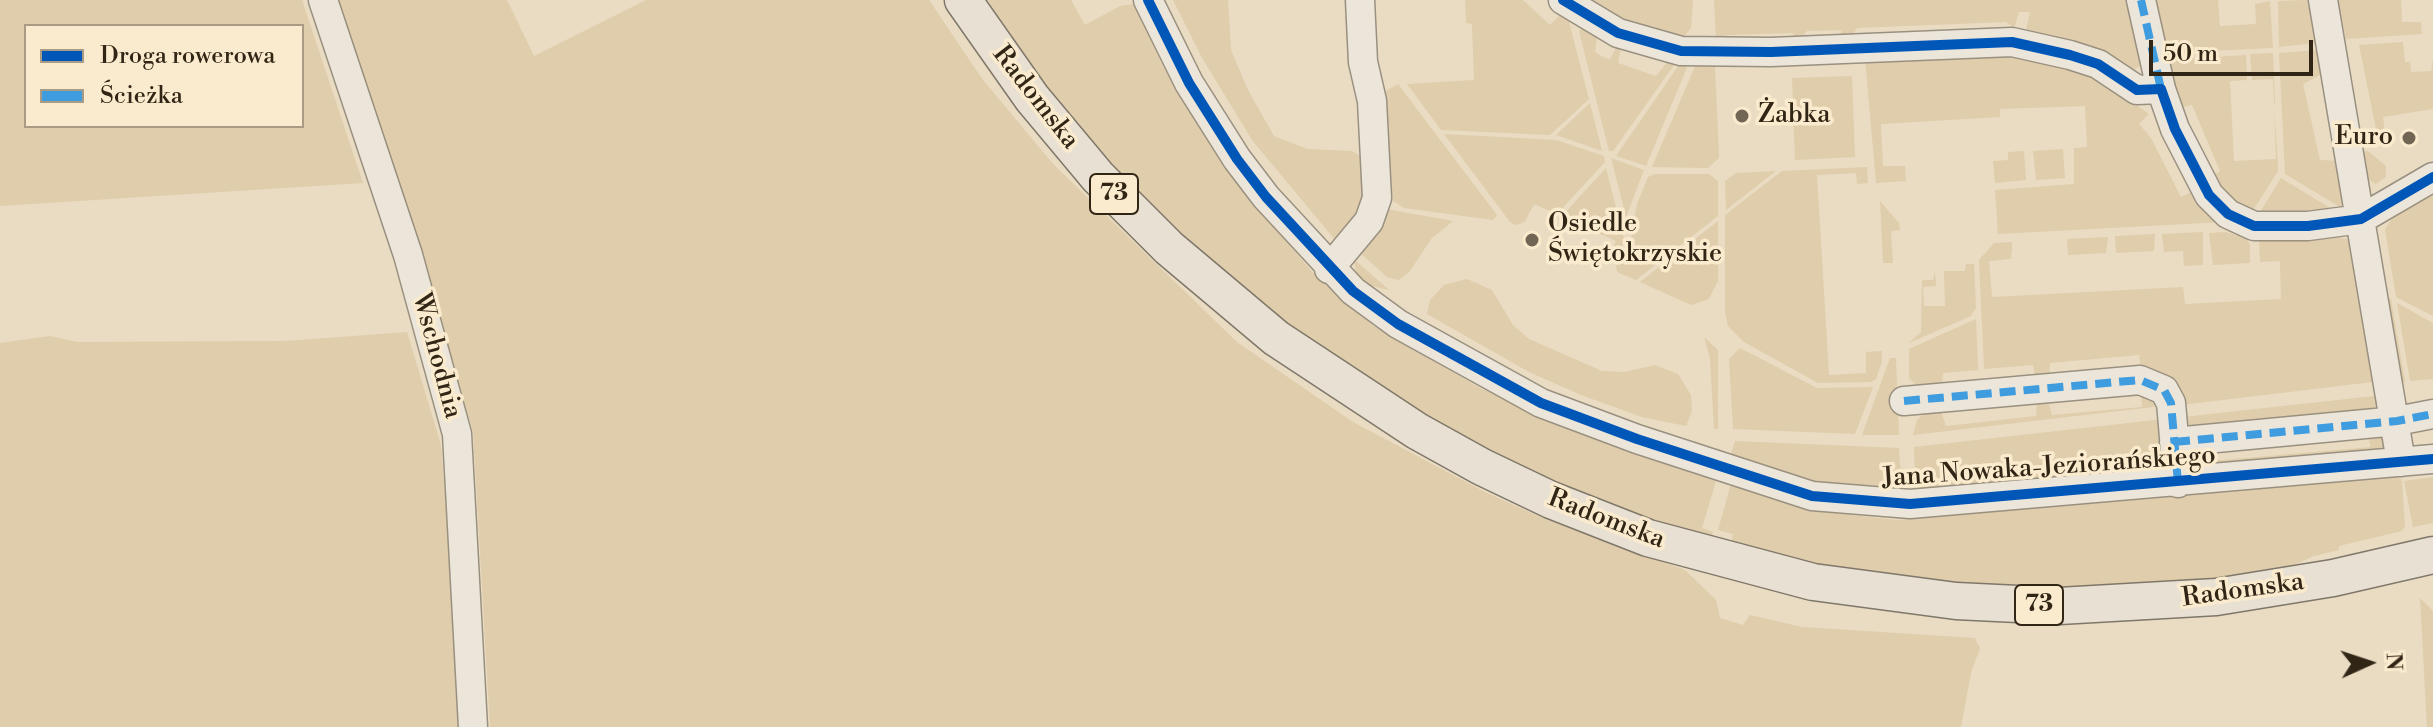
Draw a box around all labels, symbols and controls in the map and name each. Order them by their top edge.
legend [24,24,304,128]
scale bar [2153,24,2317,74]
text: 50 m [2163,39,2218,69]
street label: Radomska [985,40,1085,156]
text: Droga rowerowa [100,41,275,71]
text: Ścieżka [100,81,183,111]
place label: Żabka [1758,100,1830,132]
marker: Żabka [1733,107,1751,125]
place label: Euro [2335,122,2393,154]
marker: Euro [2400,129,2418,147]
road number: 73 [1090,174,1138,214]
place label: Osiedle Świętokrzyskie [1548,209,1722,270]
marker: Osiedle Świętokrzyskie [1523,231,1541,249]
street label: Wschodnia [404,290,468,422]
street label: Jana Nowaka-Jeziorańskiego [1881,441,2217,495]
street label: Radomska [1543,483,1669,557]
street label: Radomska [2180,567,2306,615]
road number: 73 [2015,585,2063,625]
north arrow [2329,623,2409,703]
text: N [2380,652,2407,671]

